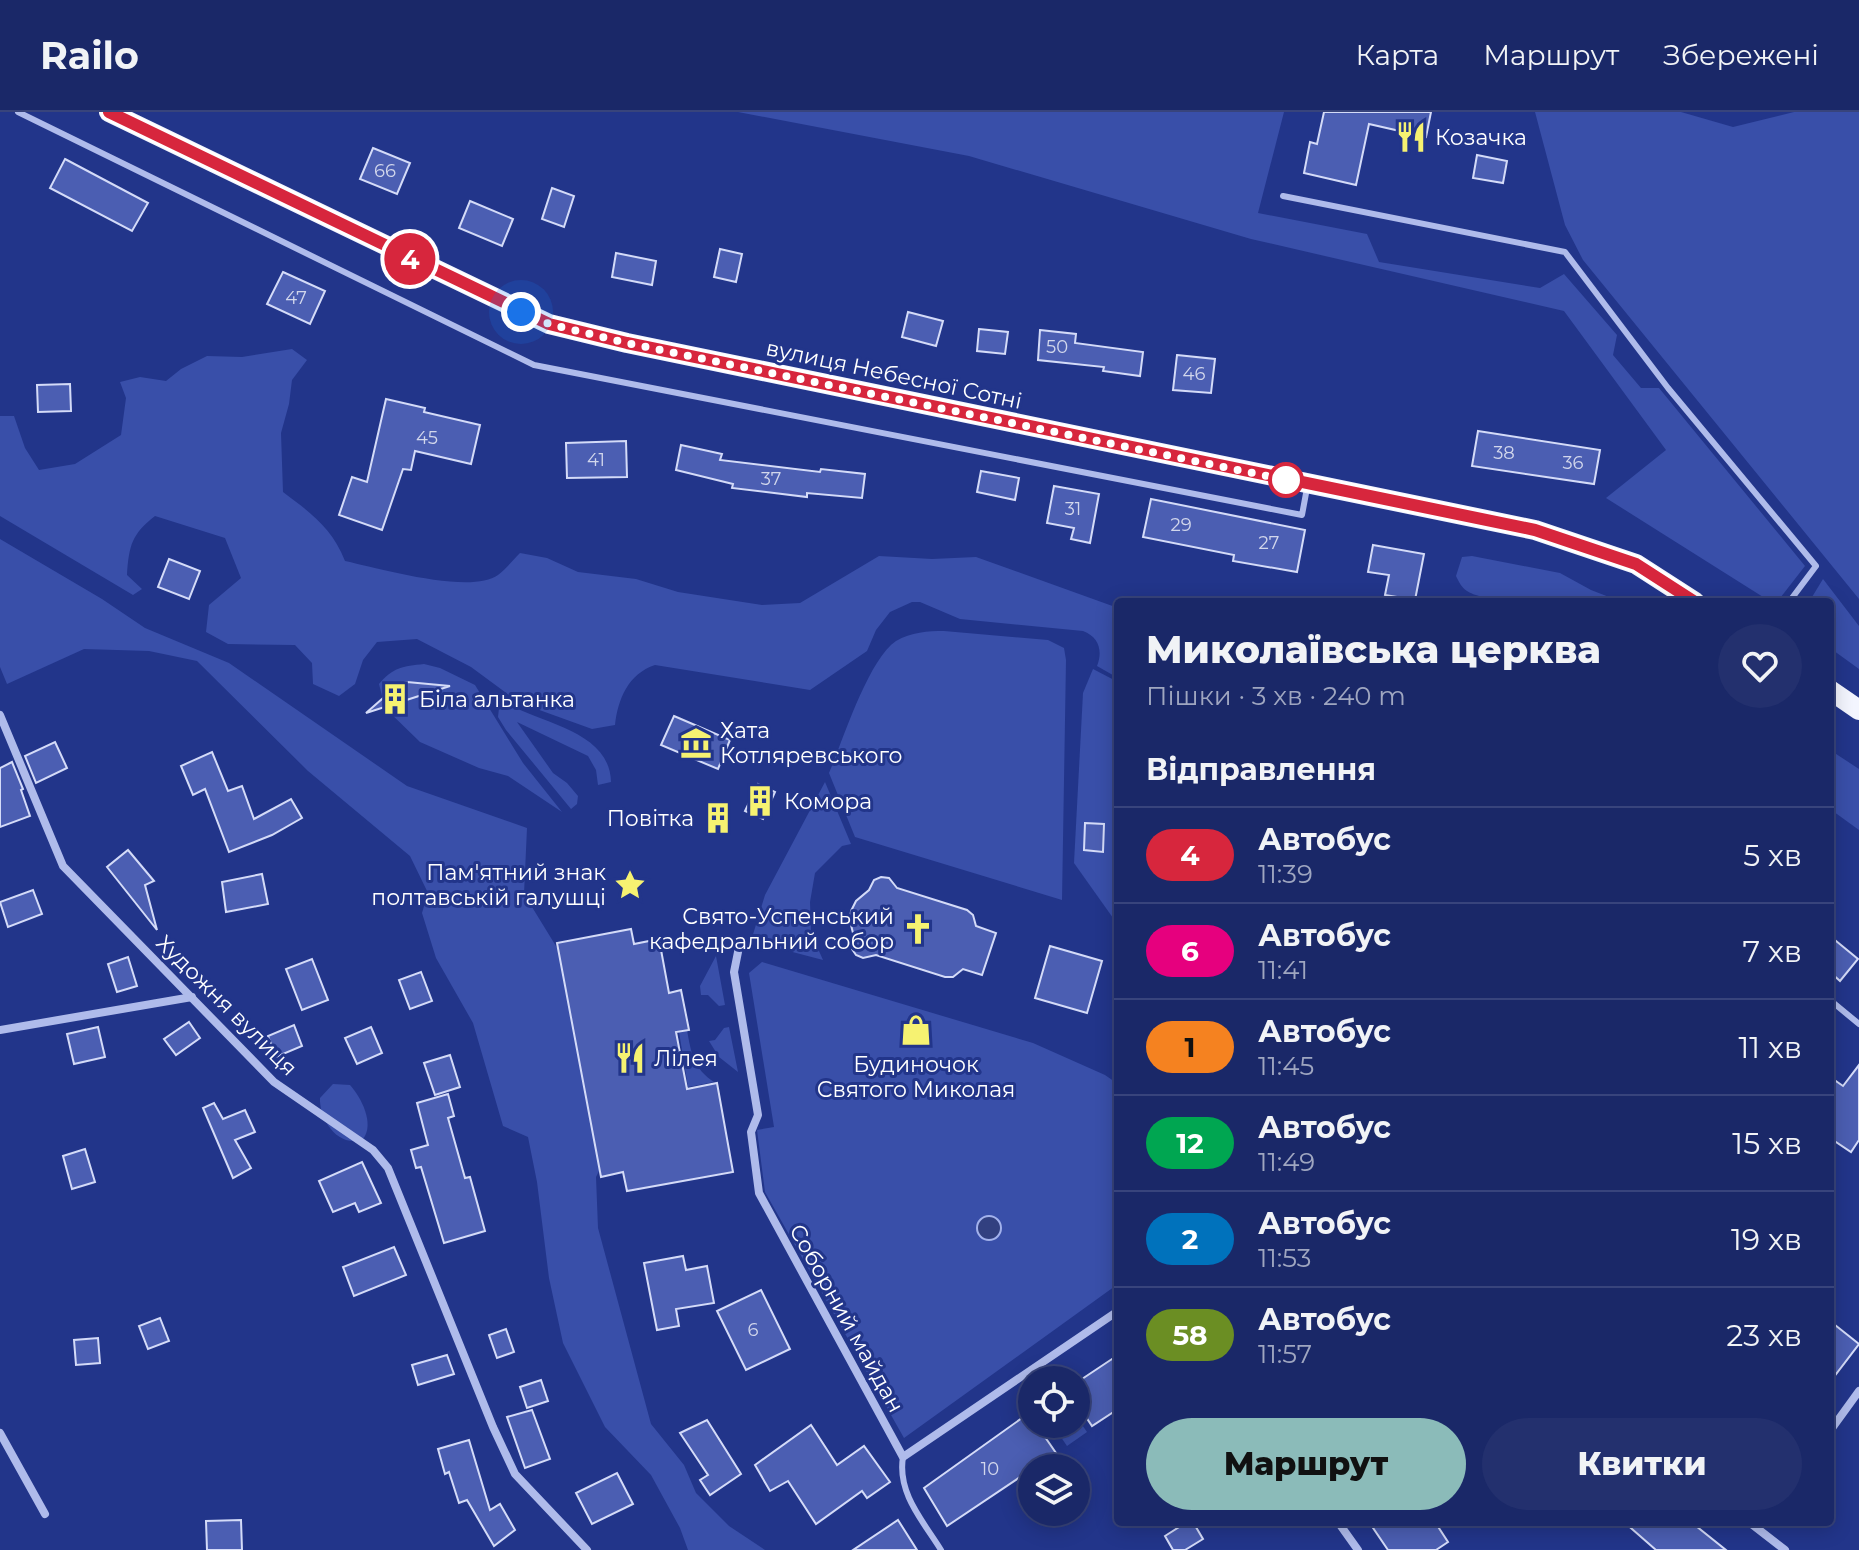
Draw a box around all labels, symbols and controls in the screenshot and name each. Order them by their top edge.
text: Railo [40,32,139,79]
text: Карта [1355,38,1439,72]
text: Маршрут [1483,38,1619,72]
text: Збережені [1663,38,1819,72]
restaurant icon: Козачка [1394,120,1428,154]
place label: Козачка [1435,124,1527,151]
house number: 66 [374,160,396,182]
line badge: 4 [384,233,436,285]
text: 4 [400,242,420,276]
house number: 47 [285,287,307,309]
your location [501,292,541,332]
street label: вулиця Небесної Сотні [763,334,1024,415]
house number: 50 [1046,336,1068,358]
house number: 46 [1183,363,1205,385]
house number: 45 [416,427,438,449]
house number: 38 [1493,442,1515,464]
house number: 41 [587,449,605,471]
house number: 36 [1562,452,1584,474]
unlabelled marker [1269,463,1303,497]
house number: 37 [761,468,781,490]
house number: 31 [1065,498,1081,520]
house number: 29 [1170,514,1192,536]
house number: 27 [1259,532,1279,554]
button: heart [1718,624,1802,708]
text: Миколаївська церква [1146,626,1601,673]
text: Пішки · 3 хв · 240 m [1146,680,1406,712]
building icon: Біла альтанка [378,682,412,716]
place label: Біла альтанка [419,686,575,713]
place label: Хата Котляревського [720,717,902,769]
museum icon: Хата Котляревського [679,726,713,760]
text: Відправлення [1146,751,1376,788]
building icon: Комора [743,784,777,818]
place label: Комора [784,788,872,815]
building icon: Повітка [701,801,735,835]
place label: Повітка [607,805,694,832]
text: Автобус [1258,821,1391,858]
text: 5 хв [1743,837,1802,874]
text: 4 [1180,838,1200,872]
text: 11:39 [1258,858,1313,890]
place label: Пам'ятний знак полтавській галушці [371,859,606,911]
place icon: Пам'ятний знак полтавській галушці [613,868,647,902]
place label: Свято-Успенський кафедральний собор [649,903,894,955]
church icon: Свято-Успенський кафедральний собор [901,912,935,946]
text: Автобус [1258,917,1391,954]
street label: Художня вулиця [151,929,303,1081]
text: 7 хв [1742,933,1802,970]
text: 6 [1181,934,1199,968]
text: 11:41 [1258,954,1308,986]
shop icon: Будиночок Святого Миколая [899,1013,933,1047]
text: Автобус [1258,1013,1391,1050]
text: 11 хв [1738,1029,1802,1066]
text: 1 [1185,1030,1195,1064]
restaurant icon: Лілея [613,1041,647,1075]
place label: Лілея [654,1045,718,1072]
text: 11:45 [1258,1050,1314,1082]
place label: Будиночок Святого Миколая [817,1051,1015,1103]
text: Автобус [1258,1109,1391,1146]
text: 15 хв [1732,1125,1802,1162]
text: 12 [1176,1126,1204,1160]
text: 11:49 [1258,1146,1315,1178]
text: Автобус [1258,1205,1391,1242]
street label: Соборний майдан [784,1219,910,1417]
text: 19 хв [1731,1221,1802,1258]
text: 2 [1182,1222,1198,1256]
text: 11:53 [1258,1242,1312,1274]
text: Автобус [1258,1301,1391,1338]
text: 23 хв [1726,1317,1802,1354]
text: 58 [1172,1318,1208,1352]
house number: 6 [748,1319,759,1341]
text: 11:57 [1258,1338,1312,1370]
map controls [1018,1366,1090,1526]
button: locate [1018,1366,1090,1438]
button: Маршрут [1146,1418,1466,1510]
button: Квитки [1482,1418,1802,1510]
button: layers [1018,1454,1090,1526]
house number: 10 [981,1458,999,1480]

